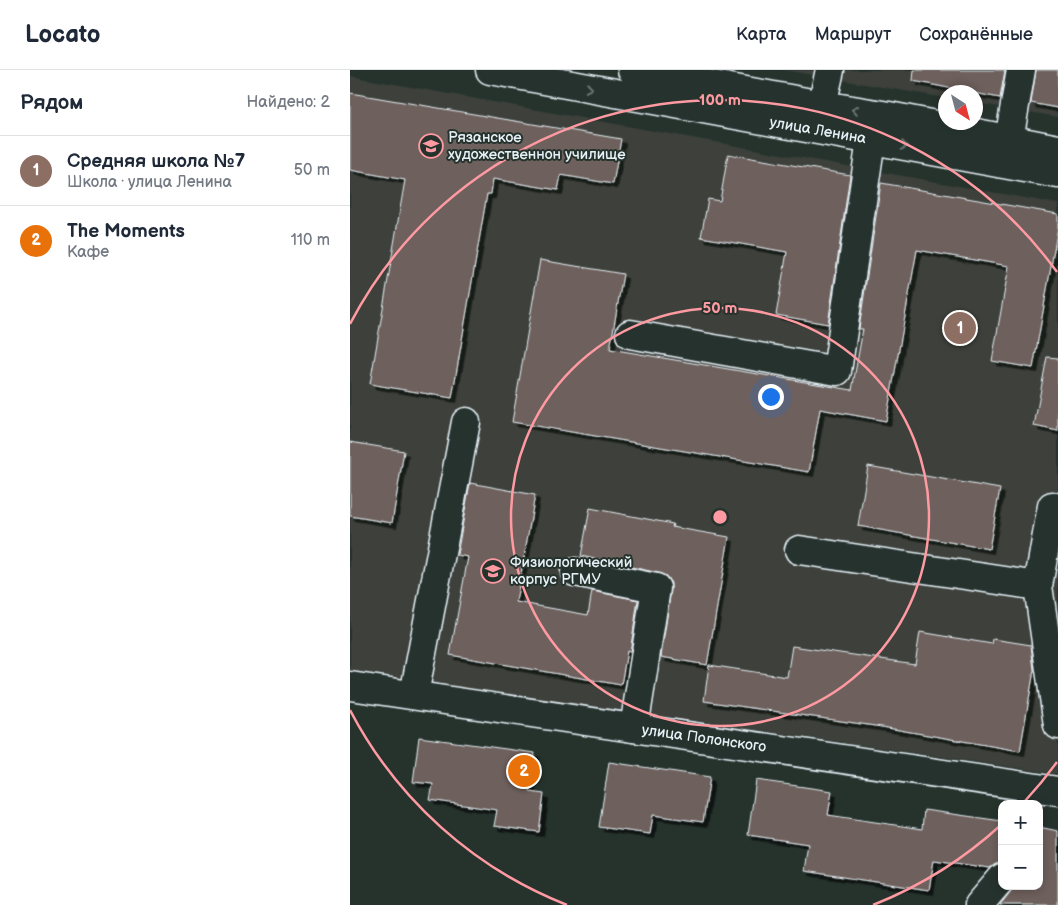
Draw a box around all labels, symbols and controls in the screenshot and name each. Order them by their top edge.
text: Locato [25,20,100,49]
text: Карта [736,24,787,45]
text: Маршрут [815,24,891,45]
text: Сохранённые [919,24,1033,45]
one-way arrow [585,83,594,93]
north arrow [938,85,983,130]
text: Рядом [20,90,83,115]
text: 100 m [699,91,741,110]
text: Найдено: 2 [246,93,330,112]
one-way arrow [851,106,860,116]
street label: улица Ленина [768,113,868,148]
place label: Рязанское художественнон училище [448,128,626,164]
school or university icon: Рязанское художественнон училище [418,133,444,159]
one-way arrow [900,141,909,151]
text: Средняя школа №7 [67,150,245,173]
text: 1 [33,161,39,180]
text: 50 m [294,161,330,180]
text: Школа · улица Ленина [67,173,232,192]
text: The Moments [67,220,185,243]
text: 2 [31,231,41,250]
text: 110 m [291,231,330,250]
text: Кафе [67,243,109,262]
text: 50 m [703,299,738,318]
pin: 1 [944,309,976,347]
your location [758,384,784,410]
centre of rings [711,508,729,526]
place label: Физиологический корпус РГМУ [510,553,632,589]
school or university icon: Физиологический корпус РГМУ [480,558,506,584]
street label: улица Полонского [640,720,768,757]
pin: 2 [508,752,540,790]
map controls [998,800,1043,890]
button: + [998,800,1043,845]
button: − [998,845,1043,890]

